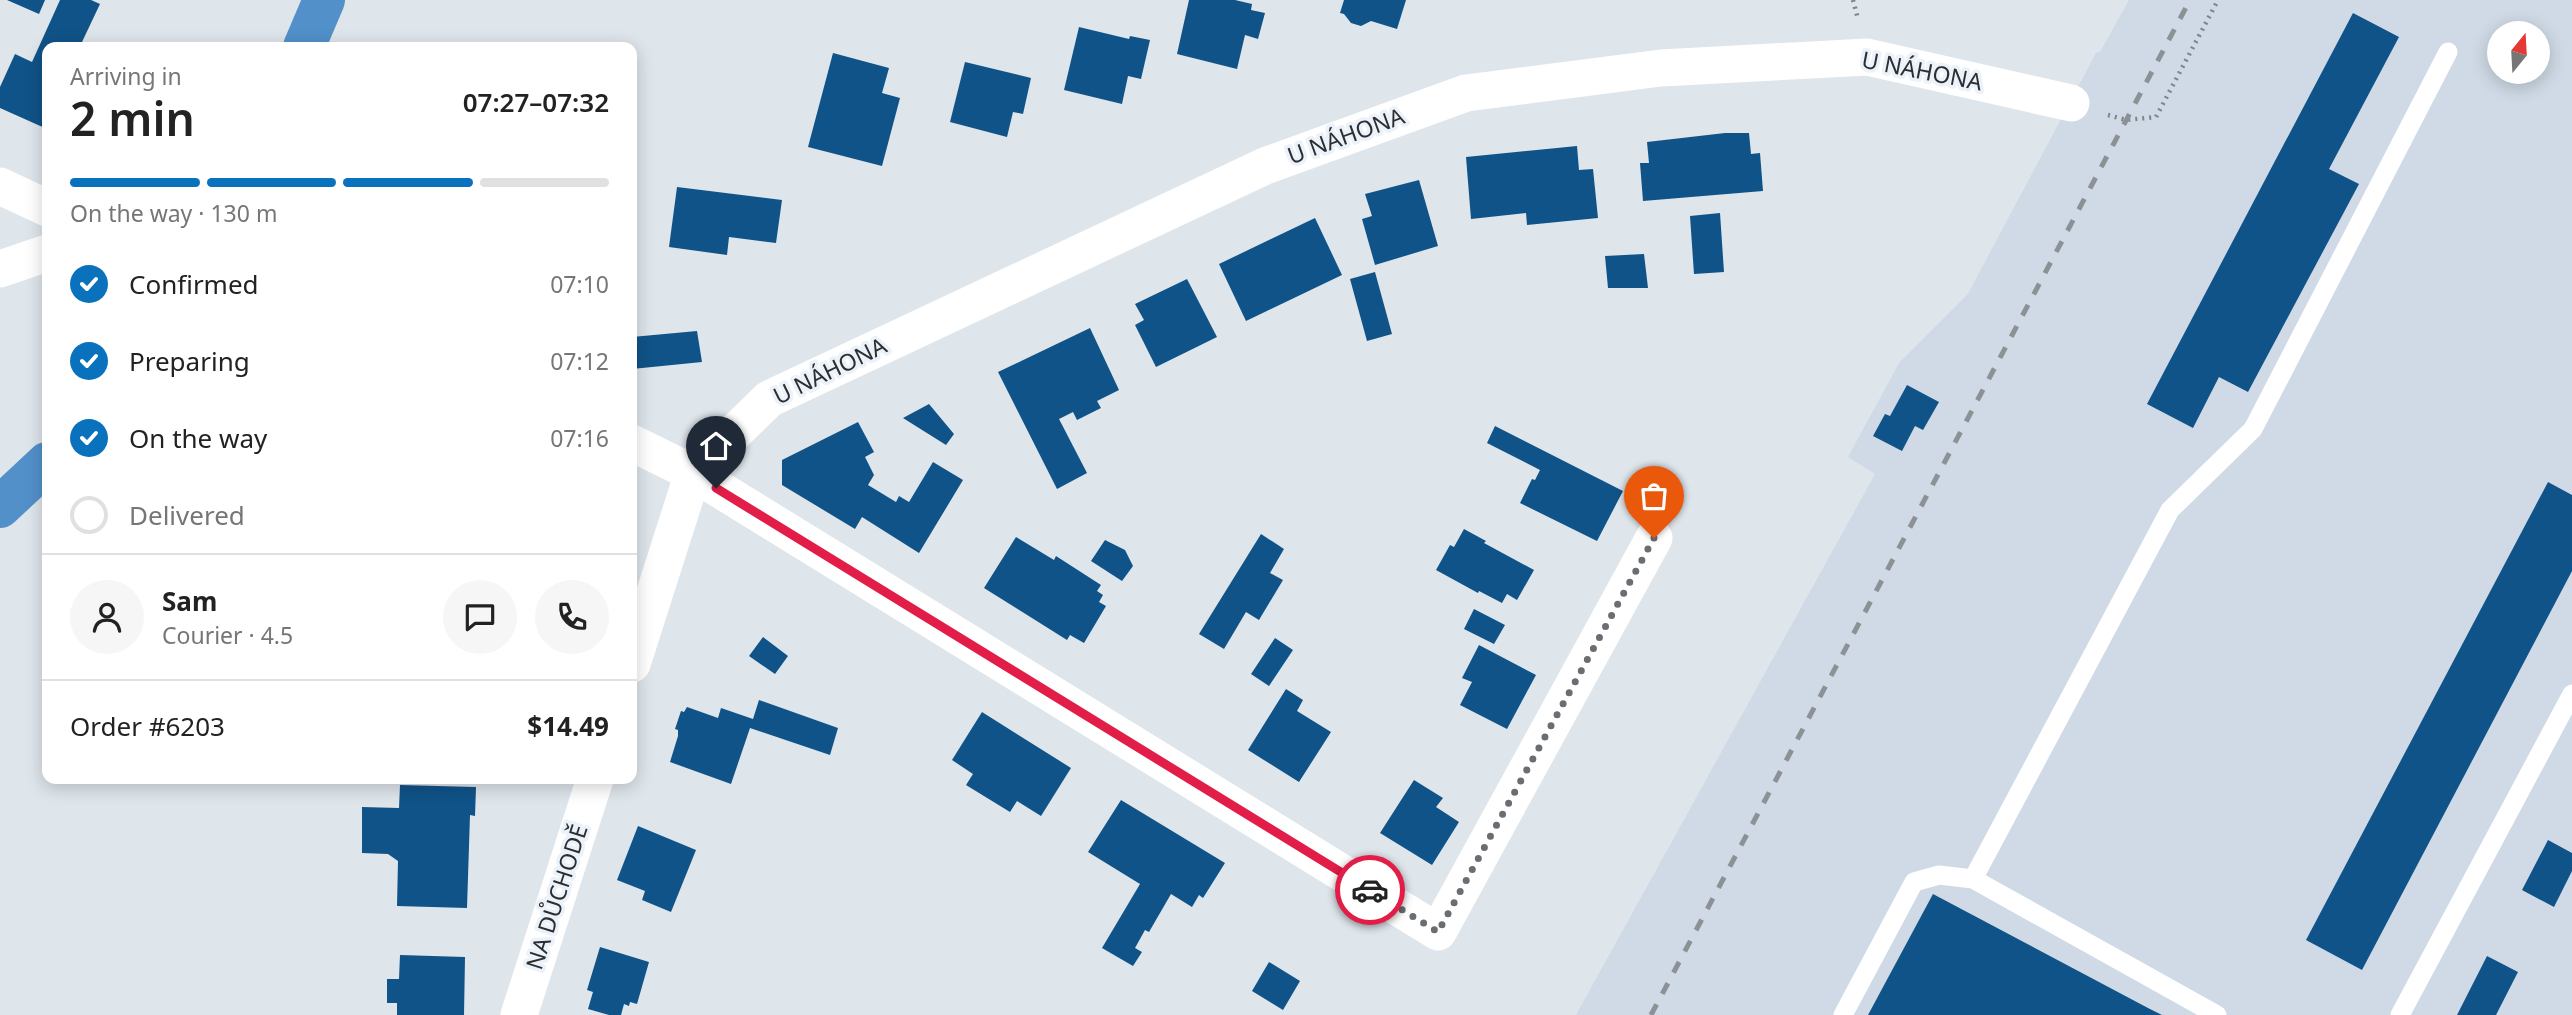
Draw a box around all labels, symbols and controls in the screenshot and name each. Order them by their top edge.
north arrow [2487,21,2550,84]
map controls [2487,21,2550,84]
street label: U NÁHONA [1859,43,1985,97]
text: Arriving in [70,60,182,92]
text: 07:27–07:32 [463,84,609,120]
text: 2 min [70,87,195,149]
street label: U NÁHONA [1283,99,1409,171]
text: On the way · 130 m [70,197,277,229]
icon: check [70,265,108,303]
text: Confirmed [129,266,259,302]
text: 07:10 [550,268,609,300]
street label: U NÁHONA [768,329,892,411]
icon: check [70,342,108,380]
text: Preparing [129,343,250,379]
text: 07:12 [550,345,609,377]
pin [686,416,746,488]
icon: check [70,419,108,457]
text: On the way [129,420,267,456]
text: 07:16 [550,422,609,454]
icon: home [697,427,735,465]
pin [1624,466,1684,538]
icon: bag [1635,477,1673,515]
text: Delivered [129,497,245,533]
button: person [70,580,144,654]
button: chat [443,580,517,654]
button: phone [535,580,609,654]
text: Sam [162,583,217,619]
text: Courier · 4.5 [162,619,293,651]
text: Order #6203 [70,708,225,744]
text: $14.49 [527,708,609,744]
street label: NA DŮCHODĚ [518,820,595,973]
courier [1335,855,1405,925]
icon: car [1351,871,1389,909]

